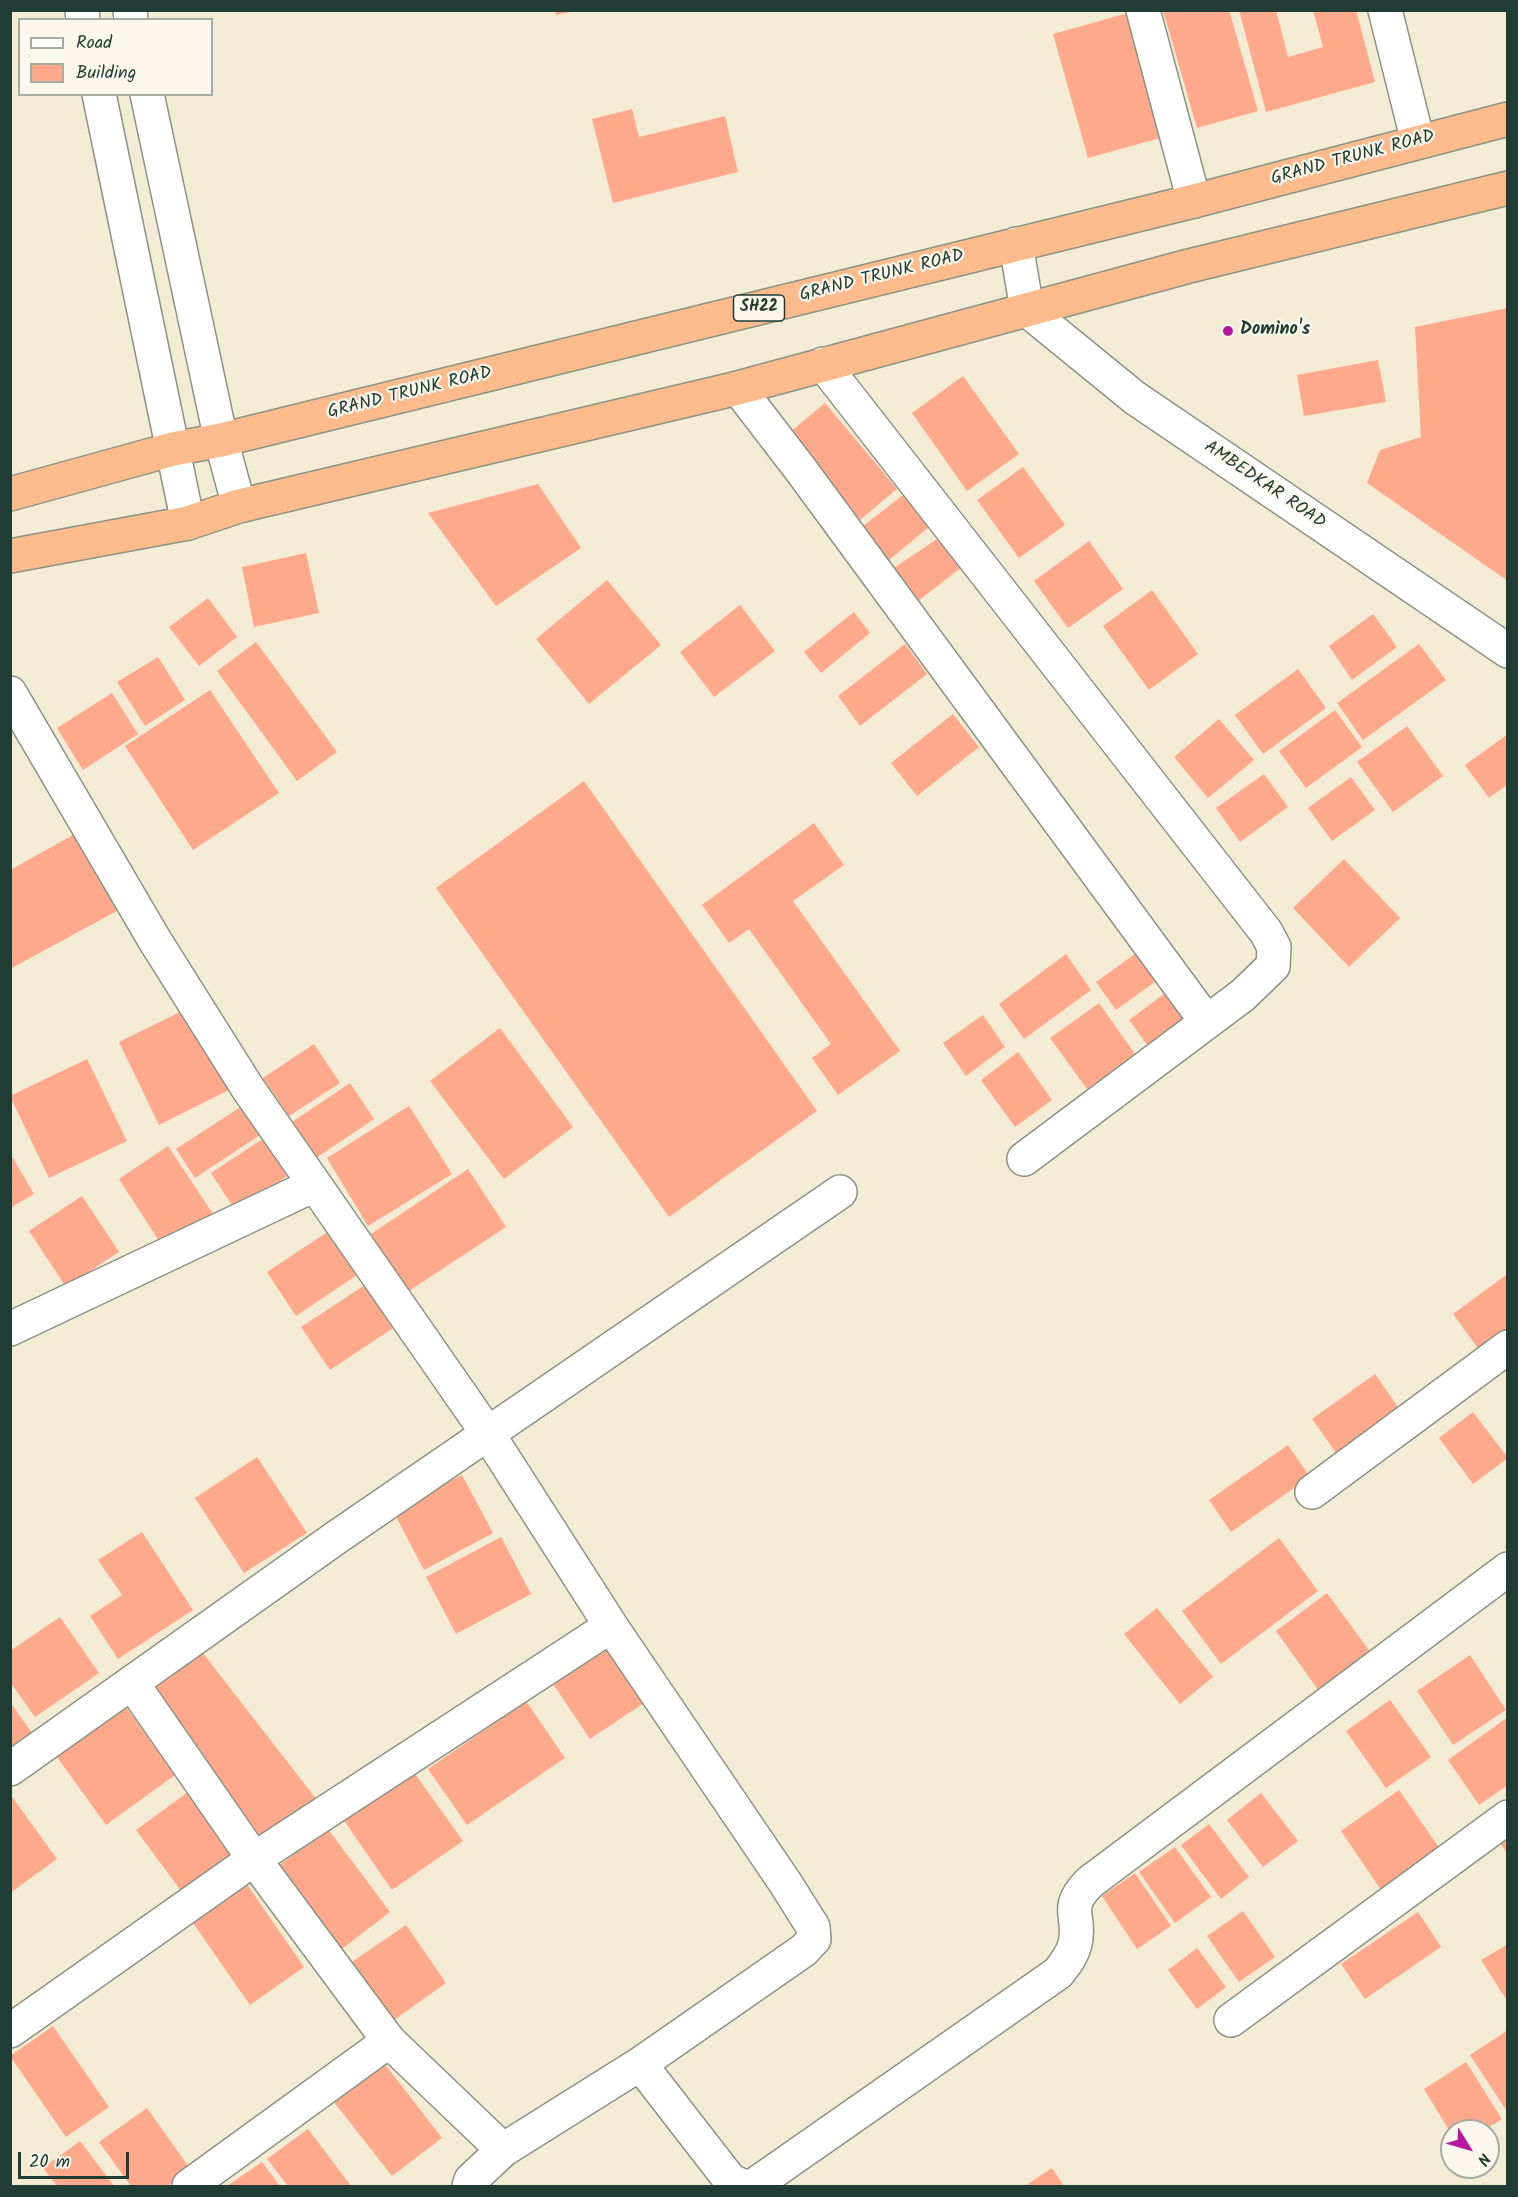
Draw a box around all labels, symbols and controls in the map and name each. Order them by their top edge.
legend [18,18,213,96]
text: Road [76,29,112,58]
text: Building [76,59,136,88]
street label: GRAND TRUNK ROAD [1269,127,1437,191]
street label: GRAND TRUNK ROAD [798,246,966,308]
road number: SH22 [734,295,784,321]
place label: Domino's [1240,320,1310,342]
marker: Domino's [1221,324,1235,338]
street label: GRAND TRUNK ROAD [326,363,494,425]
street label: AMBEDKAR ROAD [1199,437,1329,535]
north arrow [1440,2119,1500,2179]
scale bar [21,2140,132,2178]
text: N [1470,2147,1496,2170]
text: 20 m [29,2148,70,2177]

